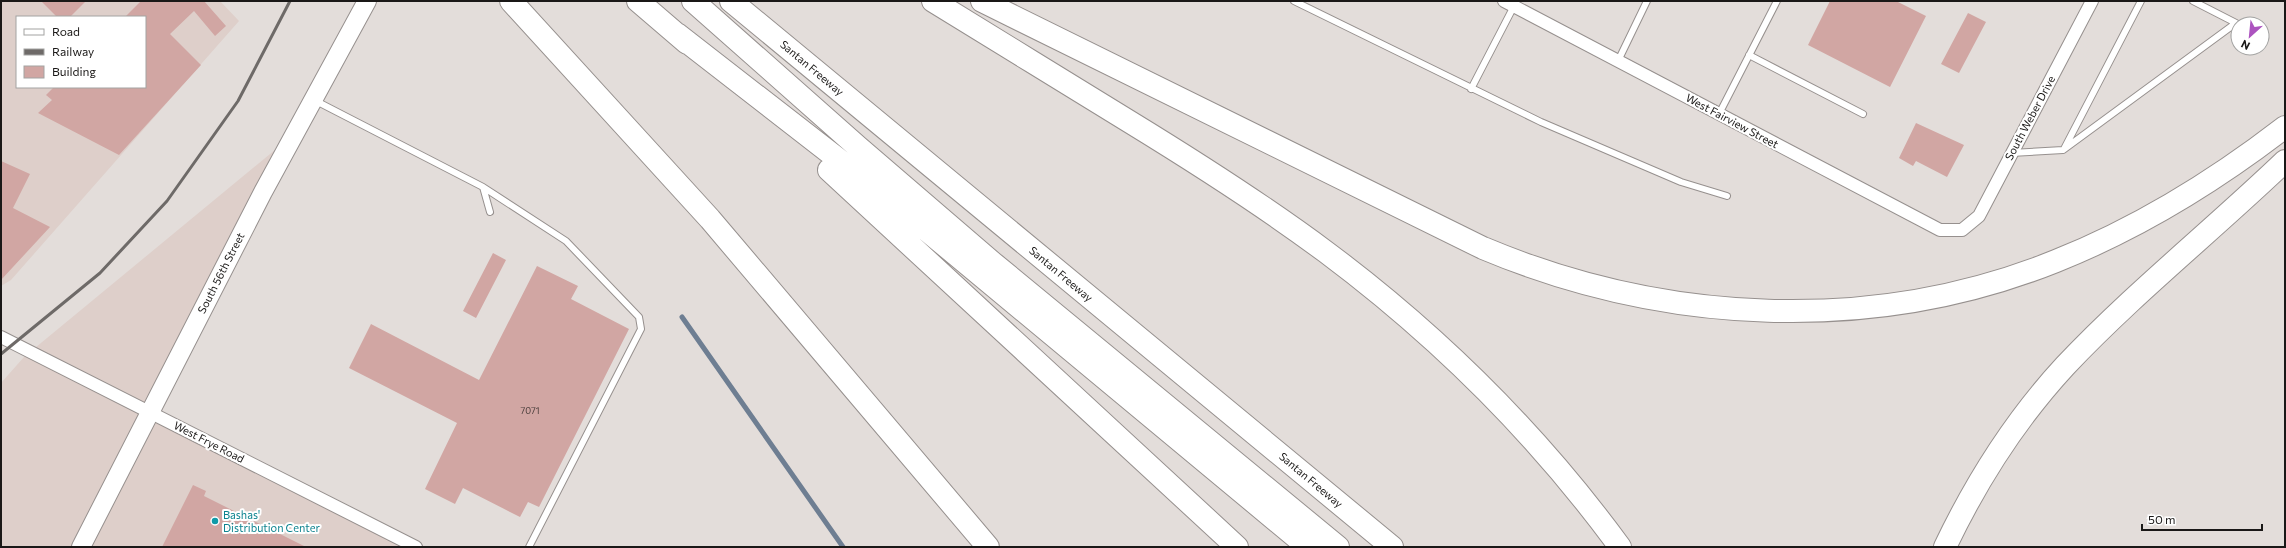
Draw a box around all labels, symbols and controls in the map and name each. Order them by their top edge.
legend [16,16,146,88]
north arrow [2230,16,2270,56]
text: Road [52,24,80,38]
street label: Santan Freeway [778,37,847,98]
text: N [2239,38,2252,53]
text: Railway [52,44,94,58]
text: Building [52,64,96,78]
street label: South Weber Drive [2002,73,2057,162]
street label: West Fairview Street [1684,91,1781,151]
street label: South 56th Street [195,230,247,315]
street label: Santan Freeway [1027,243,1096,304]
house number: 7071 [520,405,540,416]
street label: West Frye Road [172,418,247,465]
street label: Santan Freeway [1277,449,1346,510]
scale bar [2142,506,2262,532]
place label: Bashas' Distribution Center [223,508,320,534]
text: 50 m [2148,512,2176,526]
marker: Bashas' Distribution Center [210,516,220,526]

